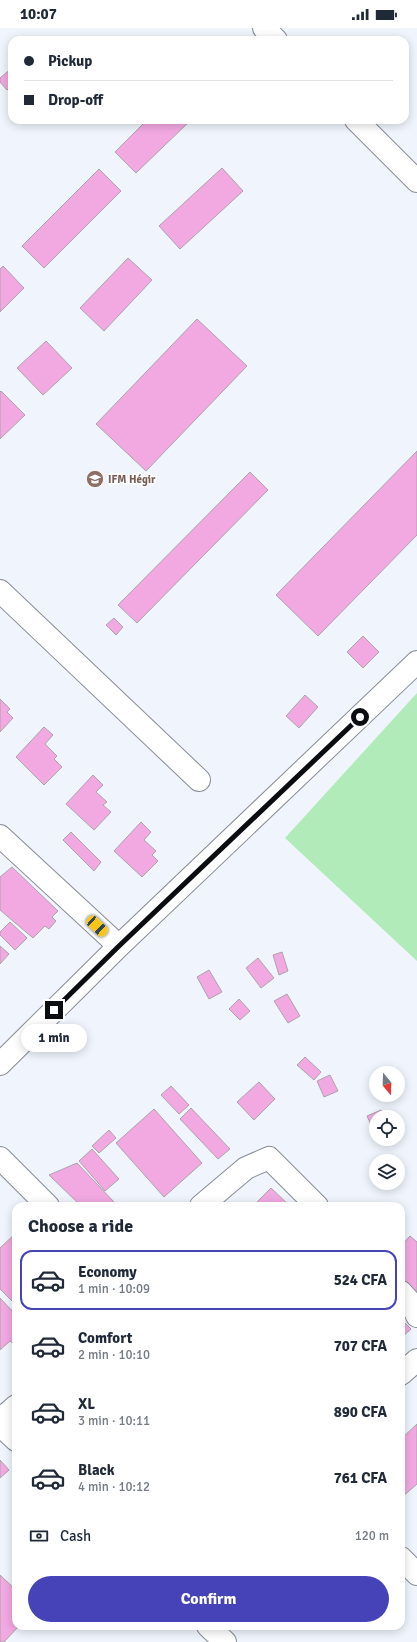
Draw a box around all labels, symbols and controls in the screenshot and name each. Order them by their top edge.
text: 10:07 [20,5,57,23]
text: Pickup [48,52,92,70]
text: Drop-off [48,91,103,109]
school or university icon: IFM Hégir [85,469,105,489]
place label: IFM Hégir [108,473,156,486]
route start [351,708,369,726]
car [84,913,110,939]
route end [45,1001,63,1019]
callout: 1 min [21,1024,87,1052]
text: 1 min [38,1030,70,1046]
north arrow [369,1066,405,1102]
map controls [369,1066,405,1190]
button: locate [369,1110,405,1146]
button: layers [369,1154,405,1190]
text: Choose a ride [28,1215,133,1237]
icon: car [30,1262,66,1298]
text: Economy [78,1263,137,1281]
text: 524 CFA [334,1271,387,1289]
text: 1 min · 10:09 [78,1281,150,1297]
icon: car [30,1328,66,1364]
text: Comfort [78,1329,132,1347]
text: 707 CFA [334,1337,387,1355]
text: 2 min · 10:10 [78,1347,150,1363]
icon: car [30,1394,66,1430]
text: XL [78,1395,95,1413]
text: 890 CFA [334,1403,387,1421]
text: 3 min · 10:11 [78,1413,150,1429]
icon: car [30,1460,66,1496]
text: Black [78,1461,115,1479]
text: 761 CFA [334,1469,387,1487]
text: 4 min · 10:12 [78,1479,150,1495]
icon: cash [28,1525,50,1547]
text: Cash [60,1527,91,1545]
text: 120 m [355,1528,389,1544]
button: Confirm [28,1576,389,1622]

